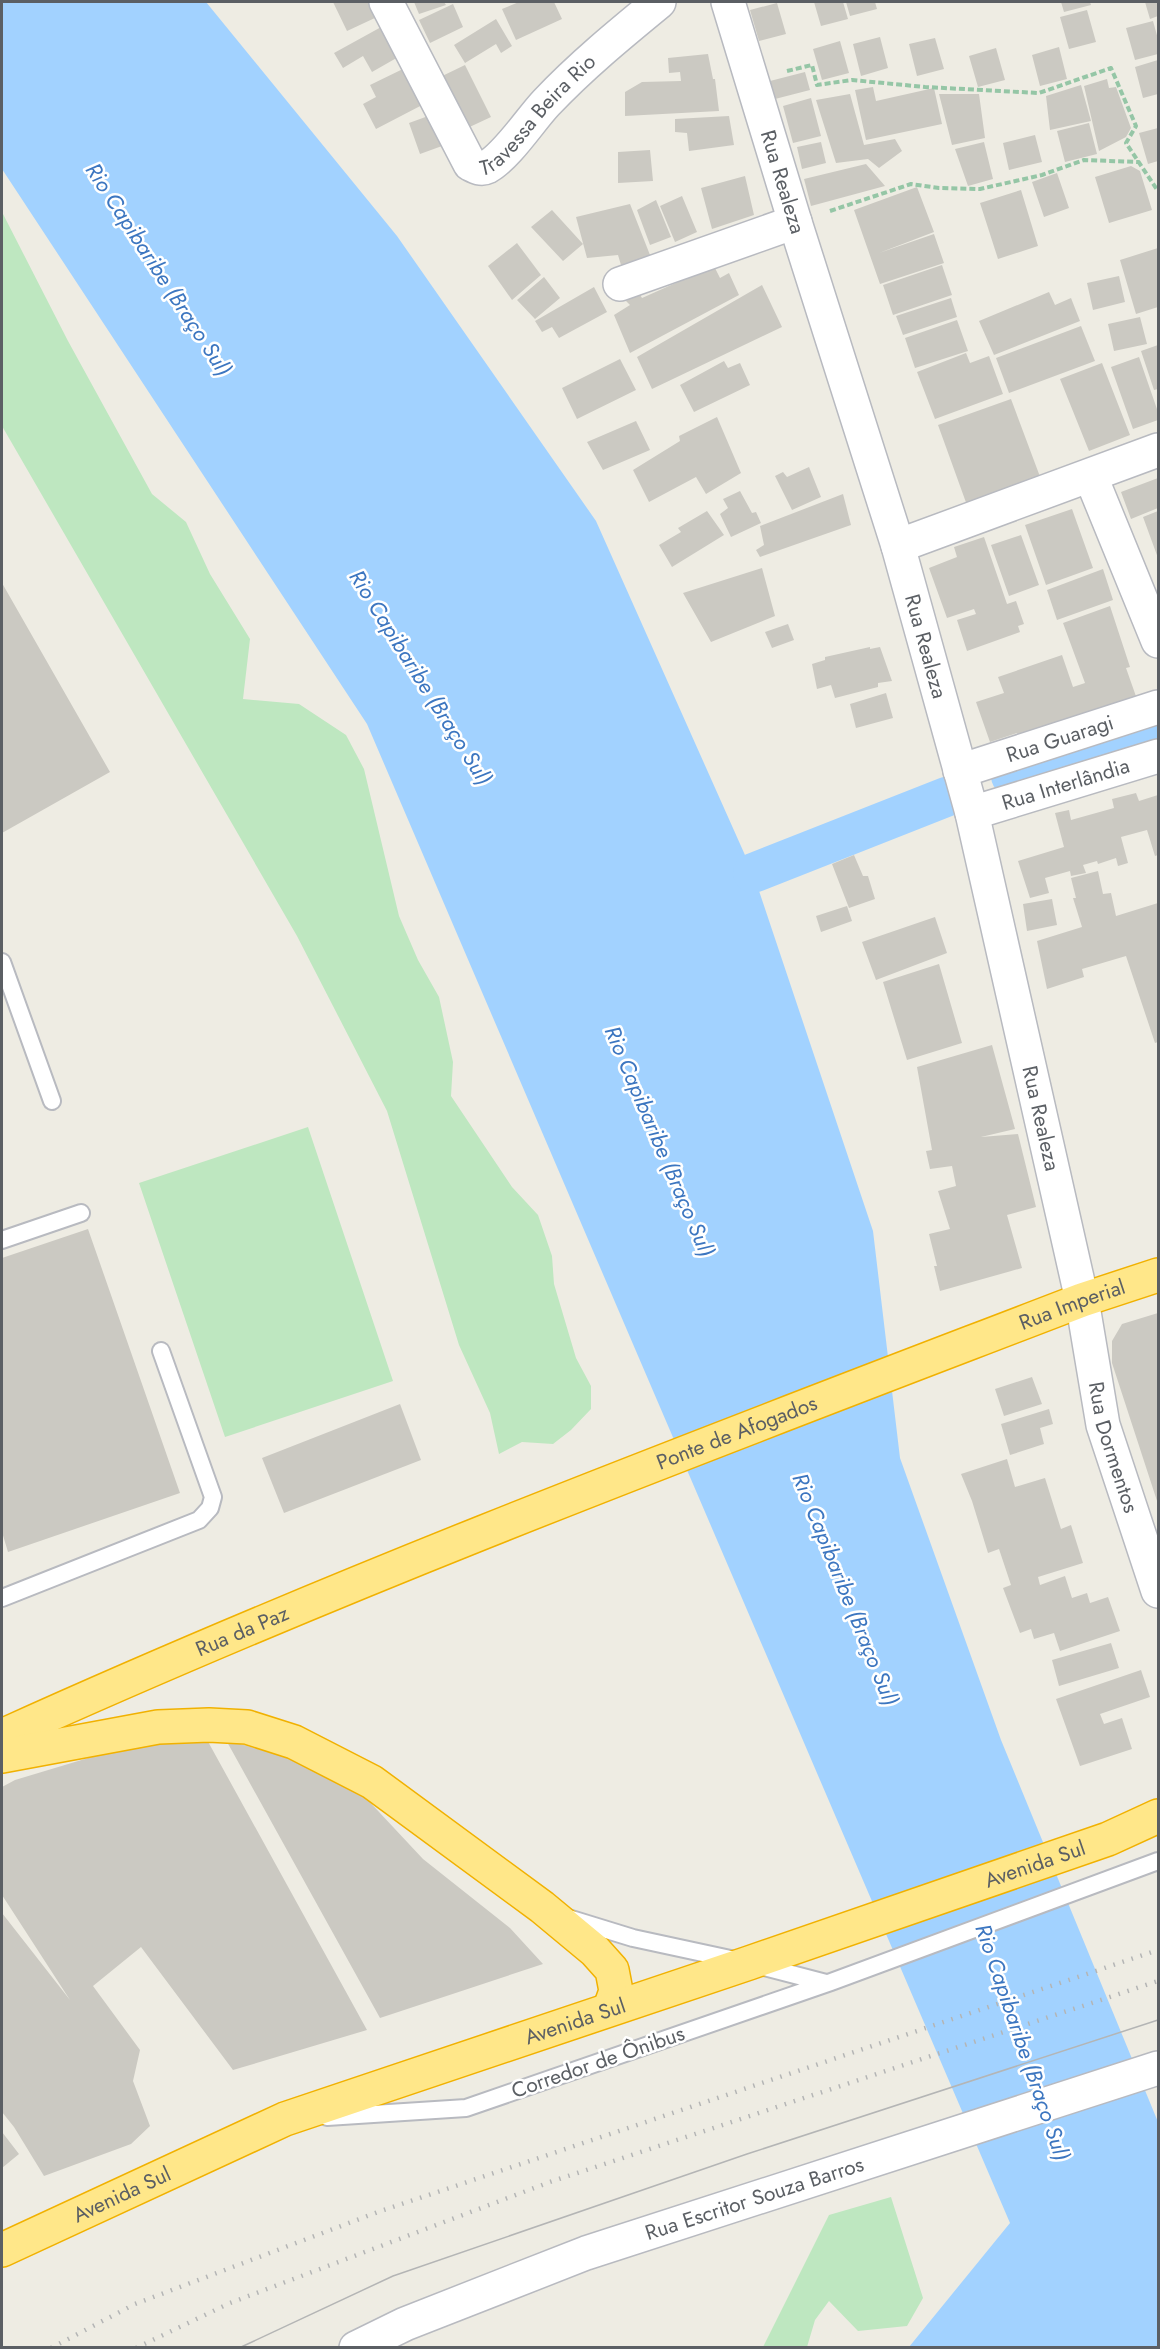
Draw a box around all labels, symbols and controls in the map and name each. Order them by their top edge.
street label: Travessa Beira Rio [477,47,602,184]
street label: Rua Realeza [753,126,813,238]
water label: Rio Capibaribe (Braço Sul) [78,156,240,382]
water label: Rio Capibaribe (Braço Sul) [342,563,500,791]
street label: Rua Realeza [897,591,955,702]
street label: Rua Guaragi [1002,707,1118,770]
street label: Rua Interlândia [998,751,1133,818]
water label: Rio Capibaribe (Braço Sul) [597,1020,723,1262]
street label: Rua Realeza [1015,1063,1067,1174]
street label: Rua Imperial [1015,1272,1129,1338]
street label: Rua Dormentos [1081,1379,1146,1517]
street label: Ponte de Afogados [652,1388,821,1477]
water label: Rio Capibaribe (Braço Sul) [785,1468,907,1710]
street label: Rua da Paz [191,1598,293,1664]
street label: Avenida Sul [981,1833,1090,1895]
water label: Rio Capibaribe (Braço Sul) [967,1919,1079,2165]
street label: Avenida Sul [521,1991,630,2052]
street label: Corredor de Ônibus [507,2018,689,2106]
street label: Rua Escritor Souza Barros [641,2149,867,2248]
street label: Avenida Sul [68,2159,176,2230]

